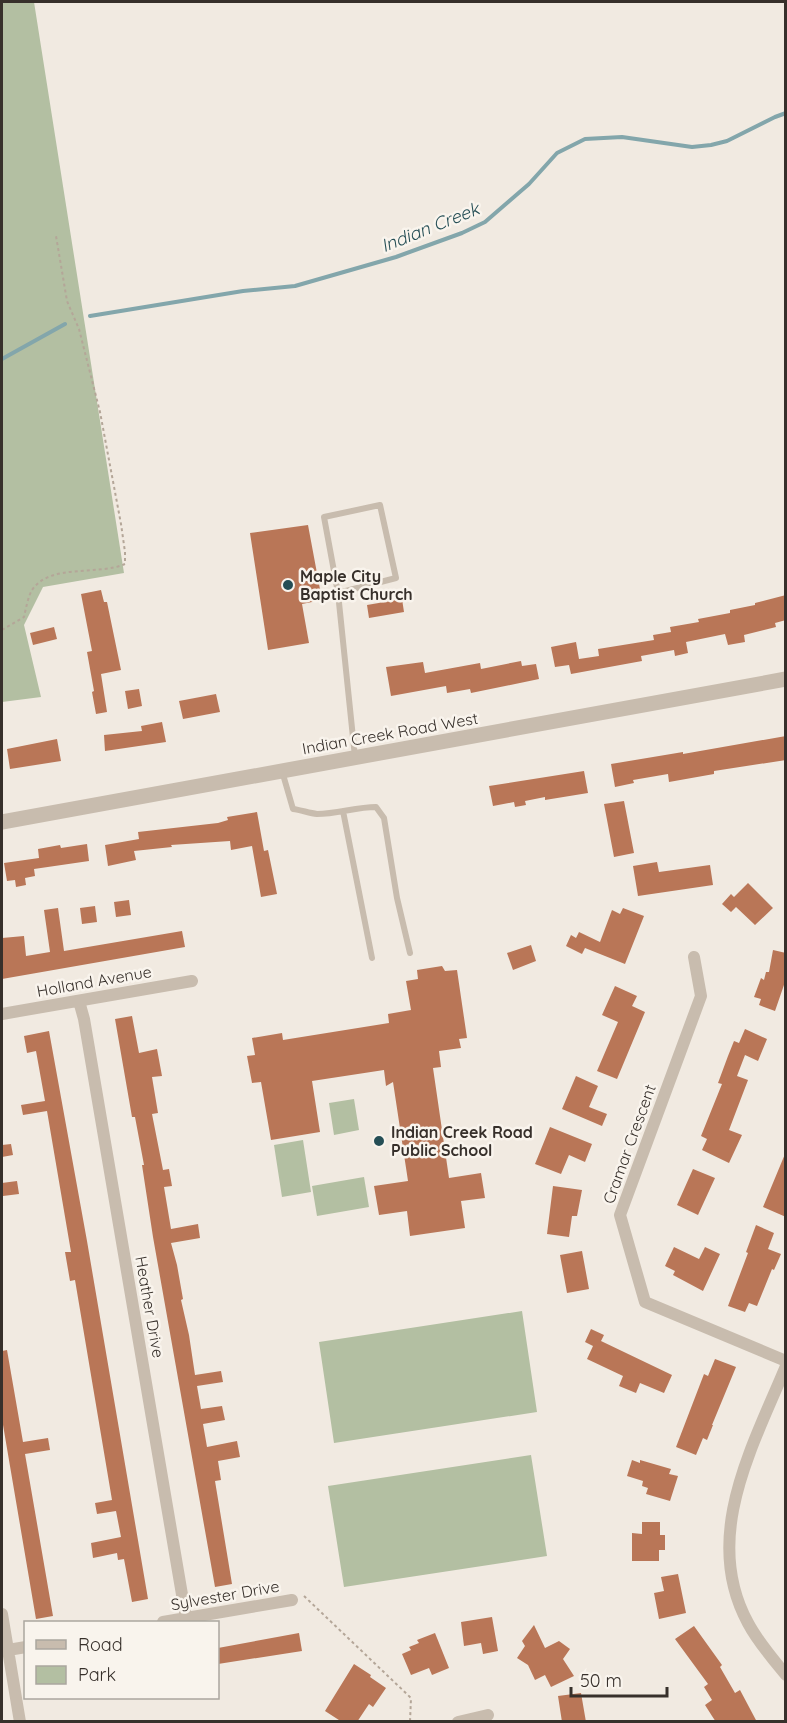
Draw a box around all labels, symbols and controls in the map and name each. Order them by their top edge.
water label: Indian Creek [377,196,484,257]
place label: Maple City Baptist Church [300,566,413,604]
marker: Maple City Baptist Church [281,578,295,592]
street label: Indian Creek Road West [301,708,479,758]
street label: Holland Avenue [35,961,153,1001]
street label: Cramar Crescent [598,1082,660,1206]
place label: Indian Creek Road Public School [391,1122,533,1160]
marker: Indian Creek Road Public School [372,1134,386,1148]
street label: Heather Drive [131,1255,169,1359]
street label: Sylvester Drive [169,1576,281,1614]
legend [24,1621,219,1699]
text: Road [78,1633,123,1656]
scale bar [571,1660,667,1698]
text: Park [78,1663,116,1686]
text: 50 m [580,1669,622,1692]

